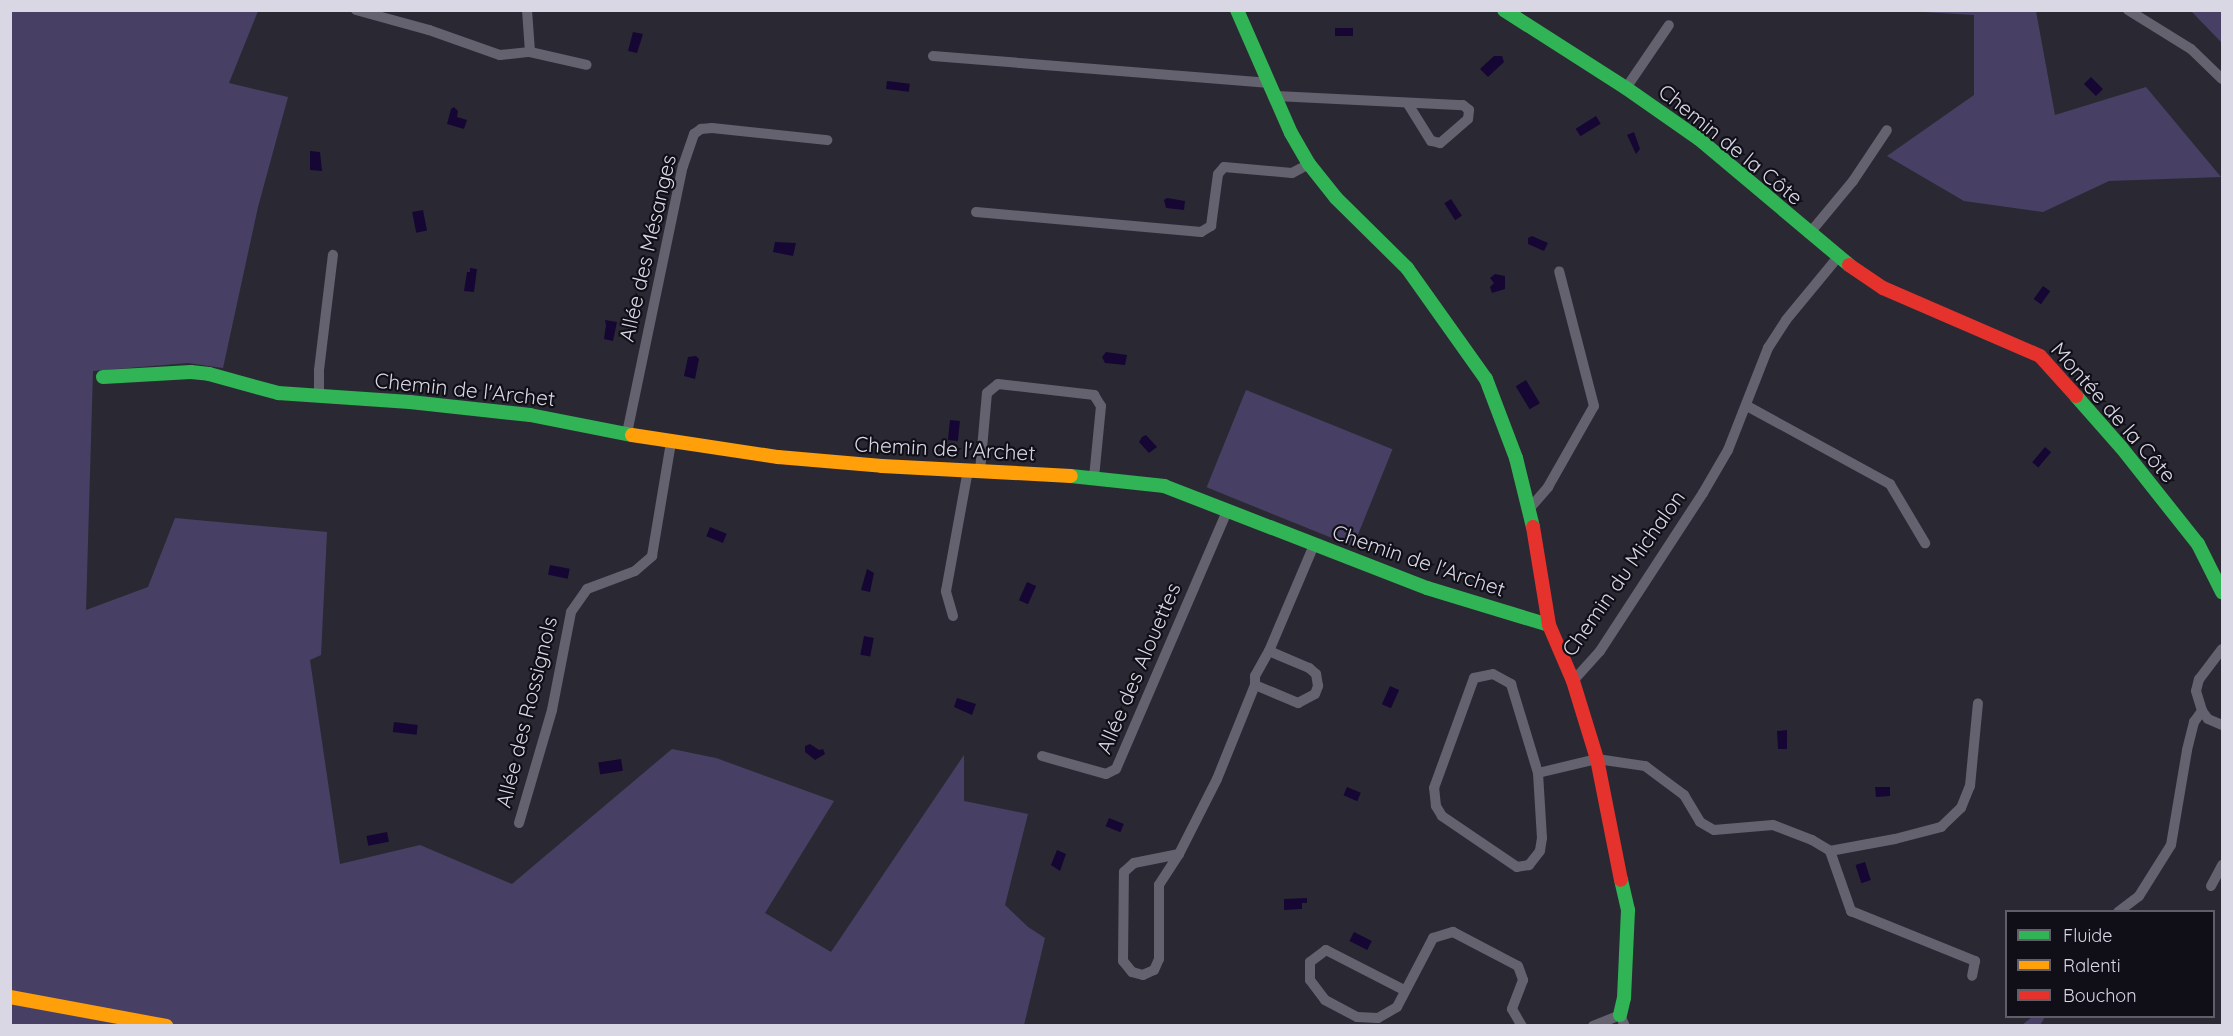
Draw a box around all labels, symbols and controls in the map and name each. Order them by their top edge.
street label: Chemin de la Côte [1654,78,1808,210]
street label: Allée des Mésanges [613,152,681,344]
street label: Montée de la Côte [2046,337,2182,487]
street label: Chemin de l'Archet [374,367,556,411]
street label: Chemin de l'Archet [854,431,1036,465]
street label: Chemin du Michalon [1556,485,1690,661]
street label: Chemin de l'Archet [1329,519,1509,601]
street label: Allée des Alouettes [1091,579,1185,757]
street label: Allée des Rossignols [490,614,562,810]
legend [2005,910,2215,1018]
text: Fluide [2063,924,2112,947]
text: Ralenti [2063,954,2121,977]
text: Bouchon [2063,984,2137,1007]

